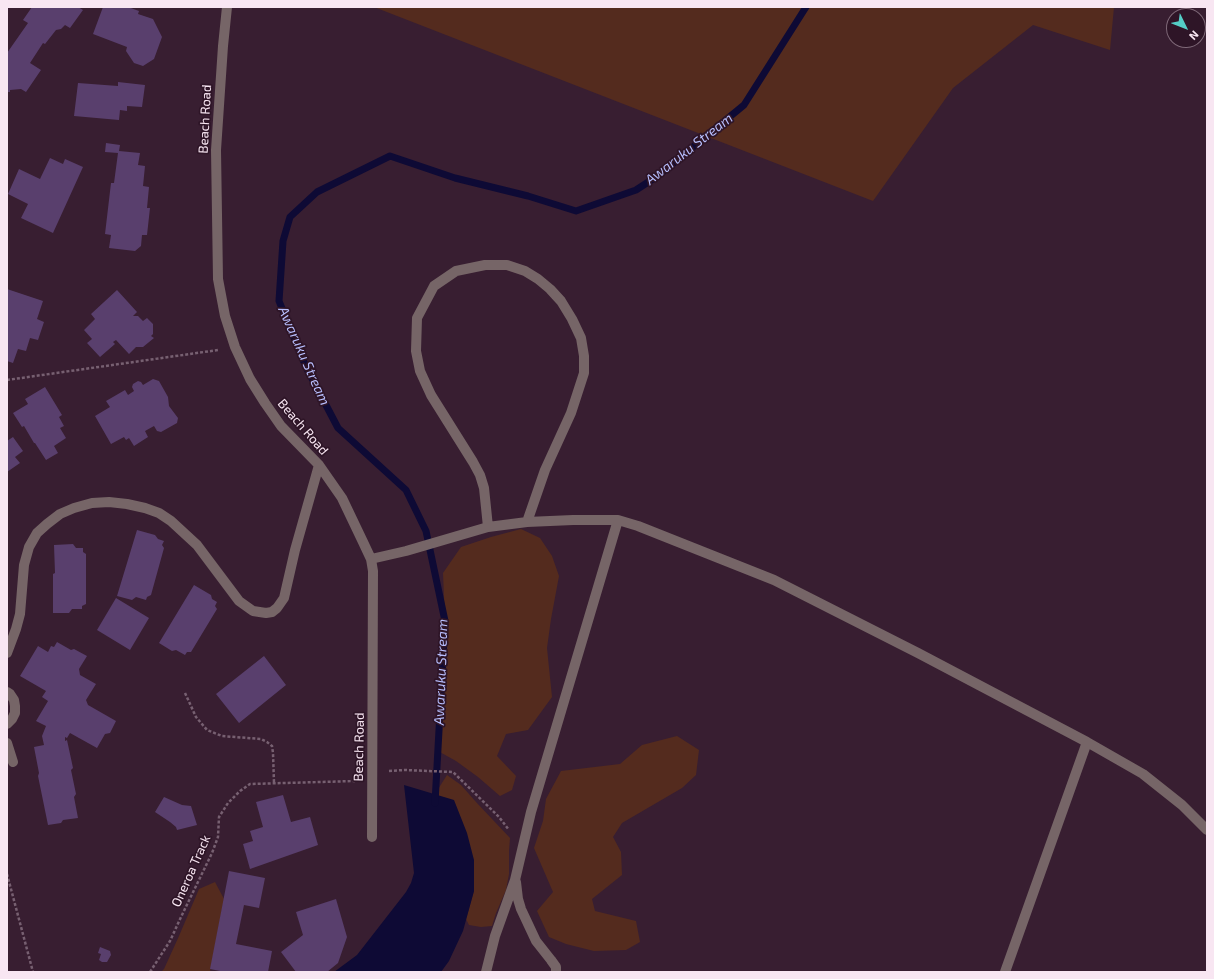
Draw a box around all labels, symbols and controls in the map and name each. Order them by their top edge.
north arrow [1166,8,1206,48]
text: N [1187,28,1202,43]
street label: Beach Road [195,84,215,154]
water label: Awaruku Stream [642,110,736,188]
water label: Awaruku Stream [275,304,333,408]
street label: Beach Road [275,396,331,458]
water label: Awaruku Stream [431,619,451,725]
street label: Beach Road [351,712,367,782]
street label: Oneroa Track [168,832,214,910]

